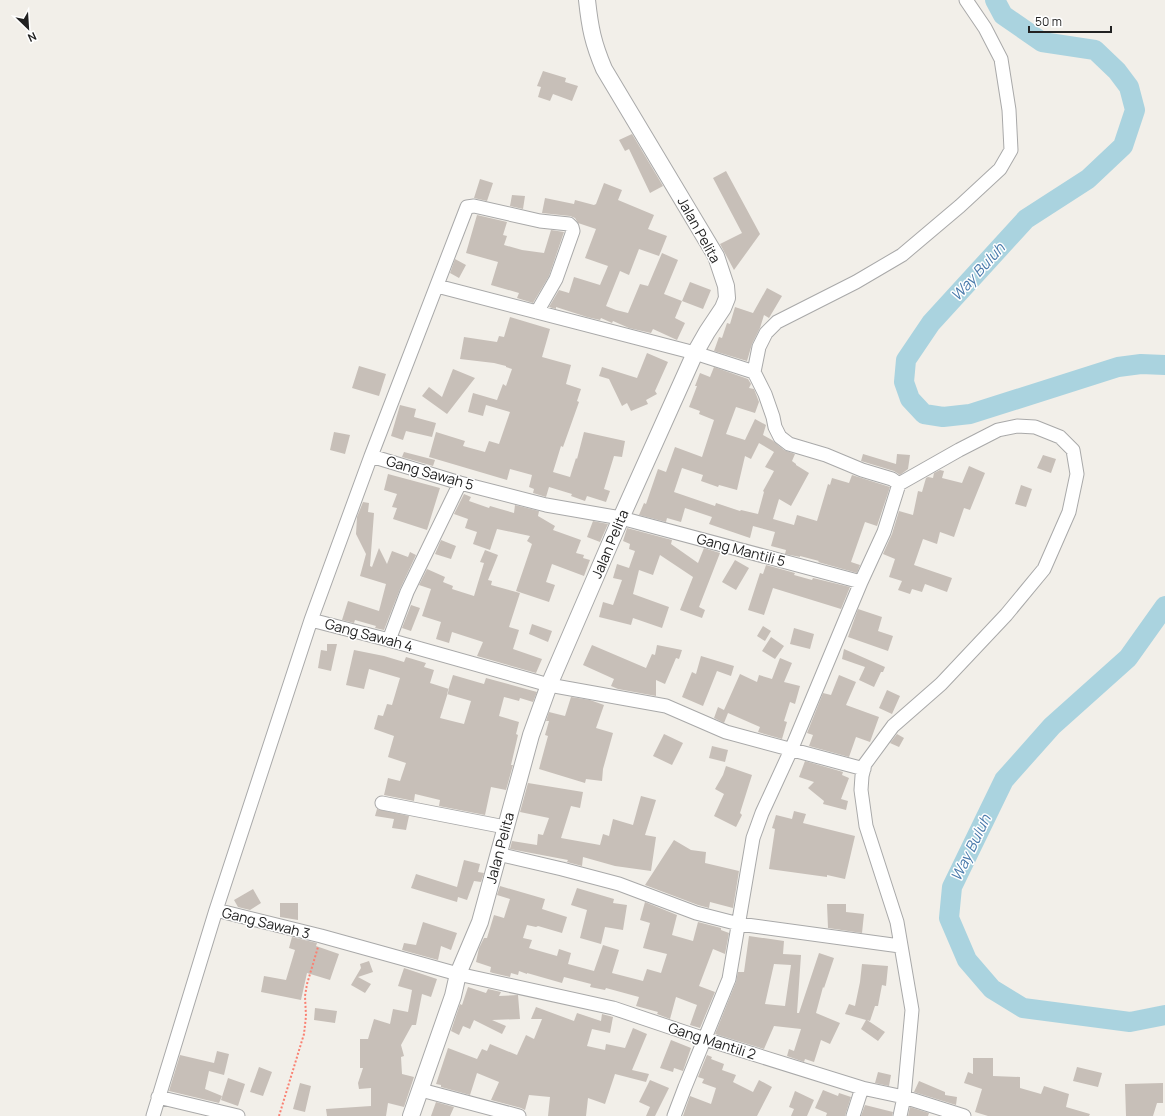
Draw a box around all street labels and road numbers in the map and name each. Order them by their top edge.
street label: Jalan Pelita [673,193,725,266]
street label: Gang Sawah 5 [384,451,476,494]
street label: Jalan Pelita [587,507,633,581]
street label: Gang Mantili 5 [695,529,788,570]
street label: Gang Sawah 4 [323,614,415,655]
street label: Jalan Pelita [481,810,518,886]
street label: Gang Sawah 3 [220,902,312,943]
street label: Gang Mantili 2 [666,1017,758,1064]

